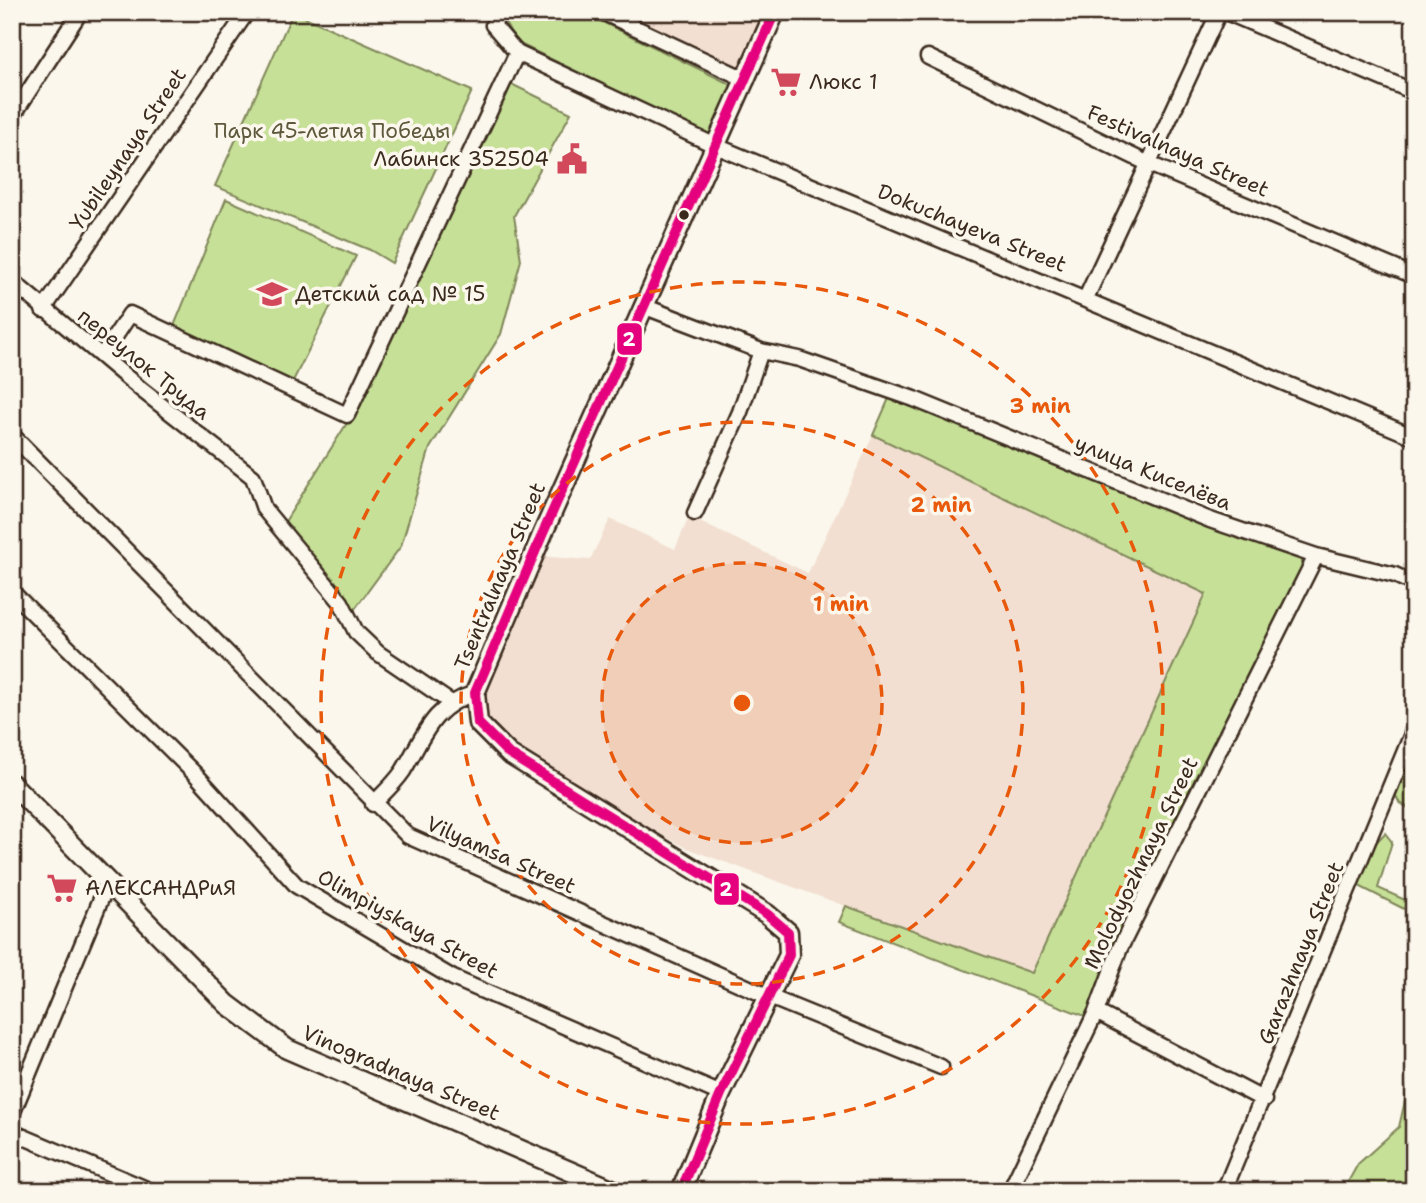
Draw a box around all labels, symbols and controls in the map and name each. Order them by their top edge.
street label: Yubileynaya Street [63,62,193,236]
supermarket icon: Люкс 1 [769,65,803,99]
place label: Люкс 1 [809,68,878,96]
street label: Festivalnaya Street [1083,98,1273,204]
park label: Парк 45-летия Победы [214,117,450,145]
public building icon: Лабинск 352504 [555,142,589,176]
place label: Лабинск 352504 [374,145,549,173]
street label: Dokuchayeva Street [873,177,1071,279]
unlabelled marker [677,208,691,222]
school or university icon: Детский сад № 15 [255,277,289,311]
place label: Детский сад № 15 [295,280,485,308]
street label: переулок Труда [72,302,216,426]
line badge: 2 [616,322,643,356]
text: 2 [622,327,636,352]
text: 3 min [1009,392,1071,420]
street label: улица Киселёва [1071,429,1235,517]
street label: Tsentralnaya Street [448,478,552,674]
text: 2 min [910,491,972,519]
text: 1 min [813,590,869,618]
centre of rings [730,691,754,715]
street label: Molodyozhnaya Street [1077,752,1205,974]
street label: Vilyamsa Street [422,809,580,901]
street label: Garazhnaya Street [1252,858,1350,1048]
street label: Olimpiyskaya Street [313,863,503,985]
supermarket icon: АЛЕКСАНДРиЯ [45,871,79,905]
line badge: 2 [713,872,740,906]
place label: АЛЕКСАНДРиЯ [85,874,236,902]
text: 2 [719,877,733,902]
street label: Vinogradnaya Street [298,1019,504,1127]

